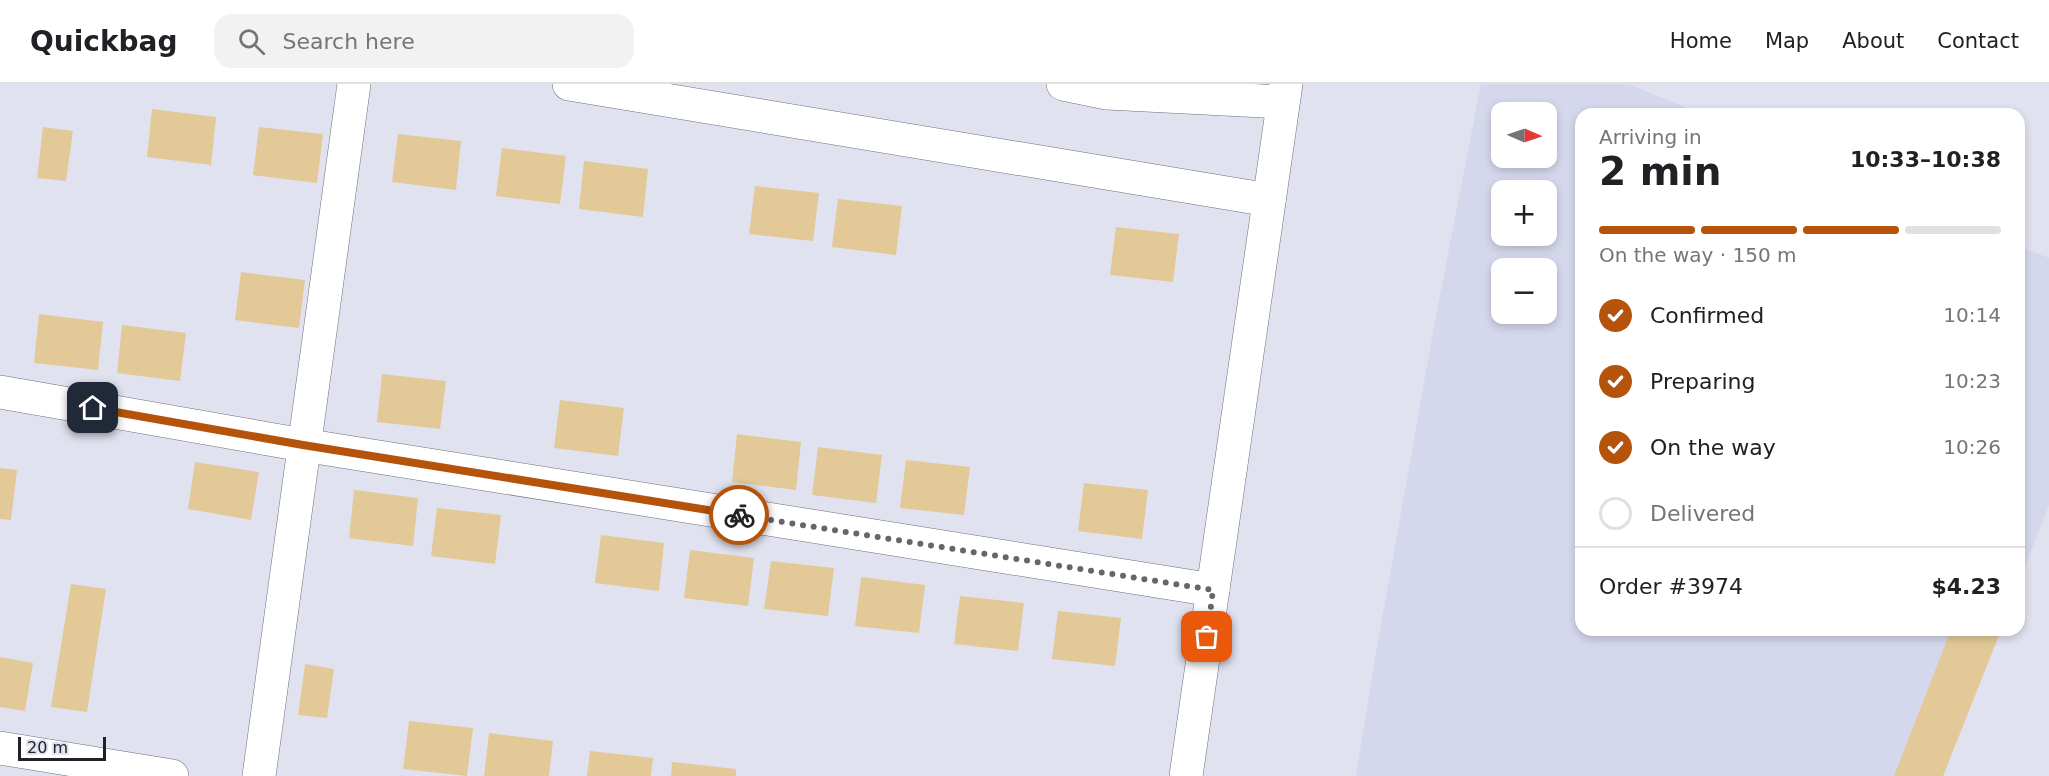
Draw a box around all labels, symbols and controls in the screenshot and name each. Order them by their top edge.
search box [214,14,634,68]
text: Quickbag [30,25,178,58]
icon: search [235,25,268,58]
text: Search here [283,29,415,54]
text: Home [1670,29,1732,53]
text: Map [1765,29,1809,53]
text: About [1842,29,1904,53]
text: Contact [1937,29,2019,53]
north arrow [1491,102,1557,168]
map controls [1491,102,1557,324]
text: Arriving in [1599,125,1702,149]
text: 10:33–10:38 [1850,147,2001,172]
text: 2 min [1599,149,1721,194]
button: + [1491,180,1557,246]
text: On the way · 150 m [1599,243,1797,267]
button: − [1491,258,1557,324]
icon: check [1599,299,1632,332]
text: Confirmed [1650,303,1764,328]
text: 10:14 [1943,303,2001,327]
icon: check [1599,365,1632,398]
text: Preparing [1650,369,1756,394]
text: 10:23 [1943,369,2001,393]
pin [67,382,118,433]
icon: home [76,391,109,424]
icon: check [1599,431,1632,464]
text: On the way [1650,435,1776,460]
text: 10:26 [1943,435,2001,459]
courier [709,485,769,545]
icon: bike [723,499,756,532]
text: Delivered [1650,501,1755,526]
text: Order #3974 [1599,574,1743,599]
text: $4.23 [1931,574,2001,599]
pin [1181,611,1232,662]
icon: bag [1190,620,1223,653]
scale bar [18,734,106,762]
text: 20 m [27,738,68,757]

